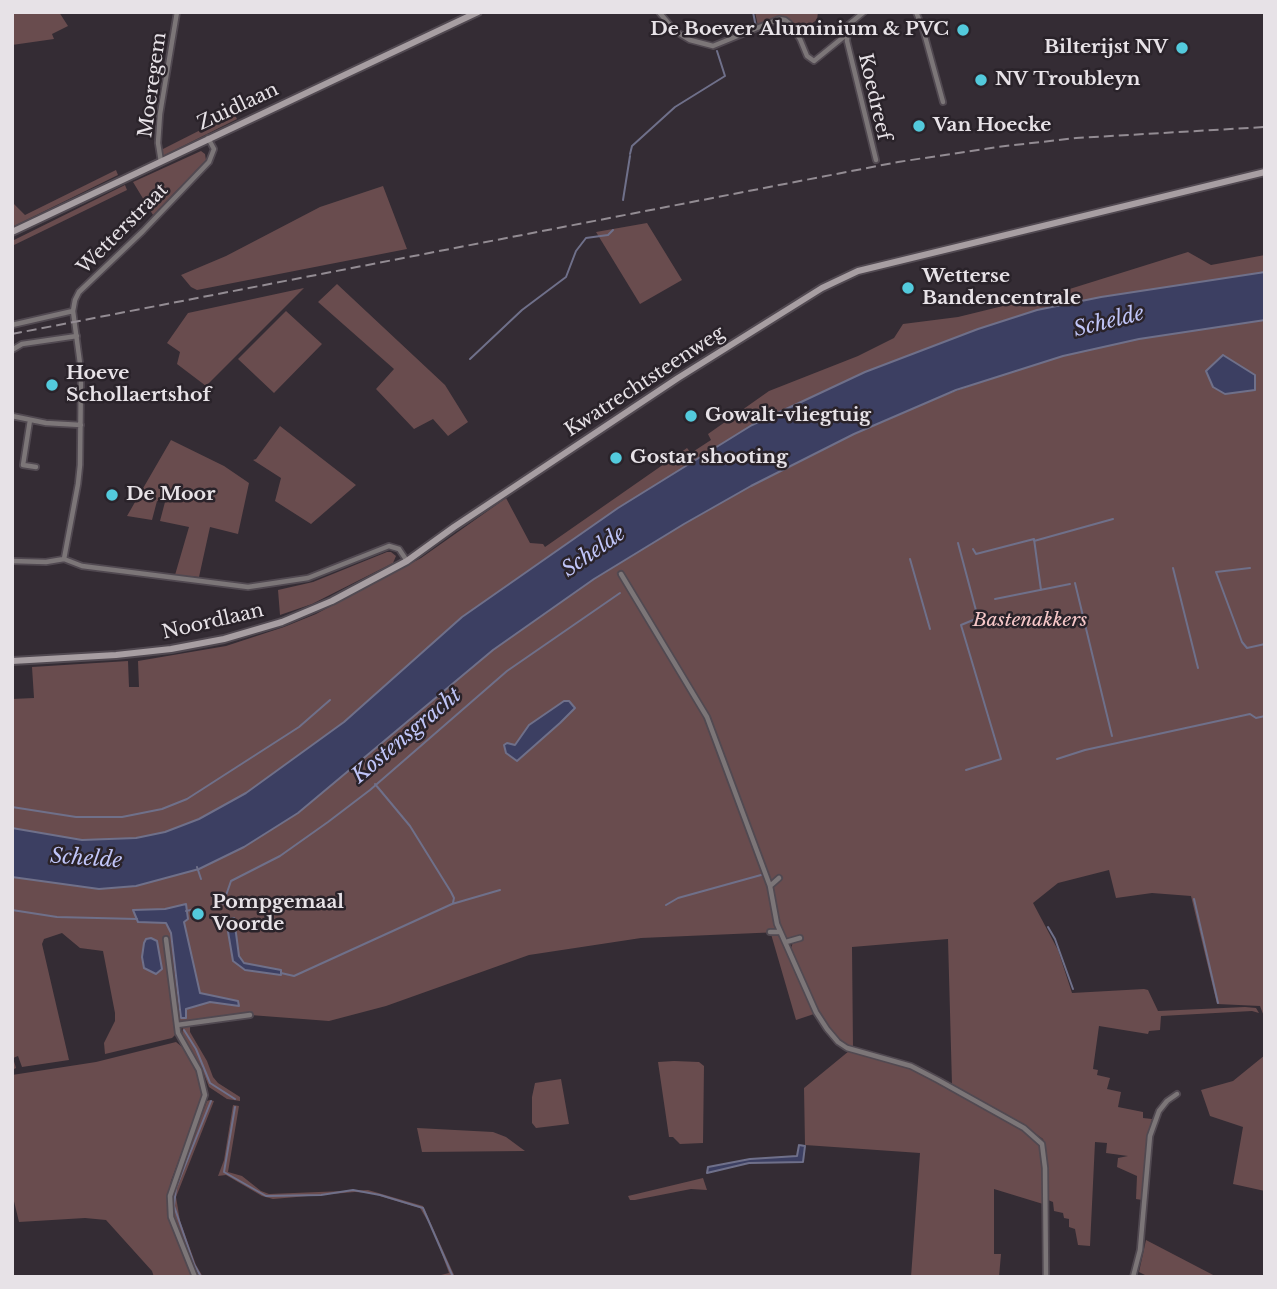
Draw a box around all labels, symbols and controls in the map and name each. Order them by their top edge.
place label: De Boever Aluminium & PVC [650,19,949,41]
marker: De Boever Aluminium & PVC [955,22,971,38]
street label: Moeregem [134,31,172,139]
place label: Bilterijst NV [1044,37,1168,59]
marker: Bilterijst NV [1174,40,1190,56]
street label: Koedreef [853,51,895,143]
place label: NV Troubleyn [995,69,1140,91]
marker: NV Troubleyn [973,72,989,88]
street label: Zuidlaan [194,78,282,136]
place label: Van Hoecke [933,115,1051,137]
marker: Van Hoecke [911,118,927,134]
street label: Wetterstraat [73,179,173,279]
place label: Wetterse Bandencentrale [922,266,1081,310]
marker: Wetterse Bandencentrale [900,280,916,296]
water label: Schelde [1071,301,1147,343]
street label: Kwatrechtsteenweg [561,322,729,442]
place label: Hoeve Schollaertshof [66,363,211,407]
marker: Hoeve Schollaertshof [44,377,60,393]
place label: Gowalt-vliegtuig [705,405,871,427]
marker: Gowalt-vliegtuig [683,408,699,424]
place label: Gostar shooting [630,447,788,469]
marker: Gostar shooting [608,450,624,466]
place label: De Moor [126,484,215,506]
marker: De Moor [104,487,120,503]
water label: Schelde [557,521,631,583]
street label: Noordlaan [160,599,266,645]
park label: Bastenakkers [973,610,1087,632]
water label: Kostensgracht [347,683,467,789]
water label: Schelde [49,844,123,874]
place label: Pompgemaal Voorde [212,892,344,936]
marker: Pompgemaal Voorde [190,906,206,922]

